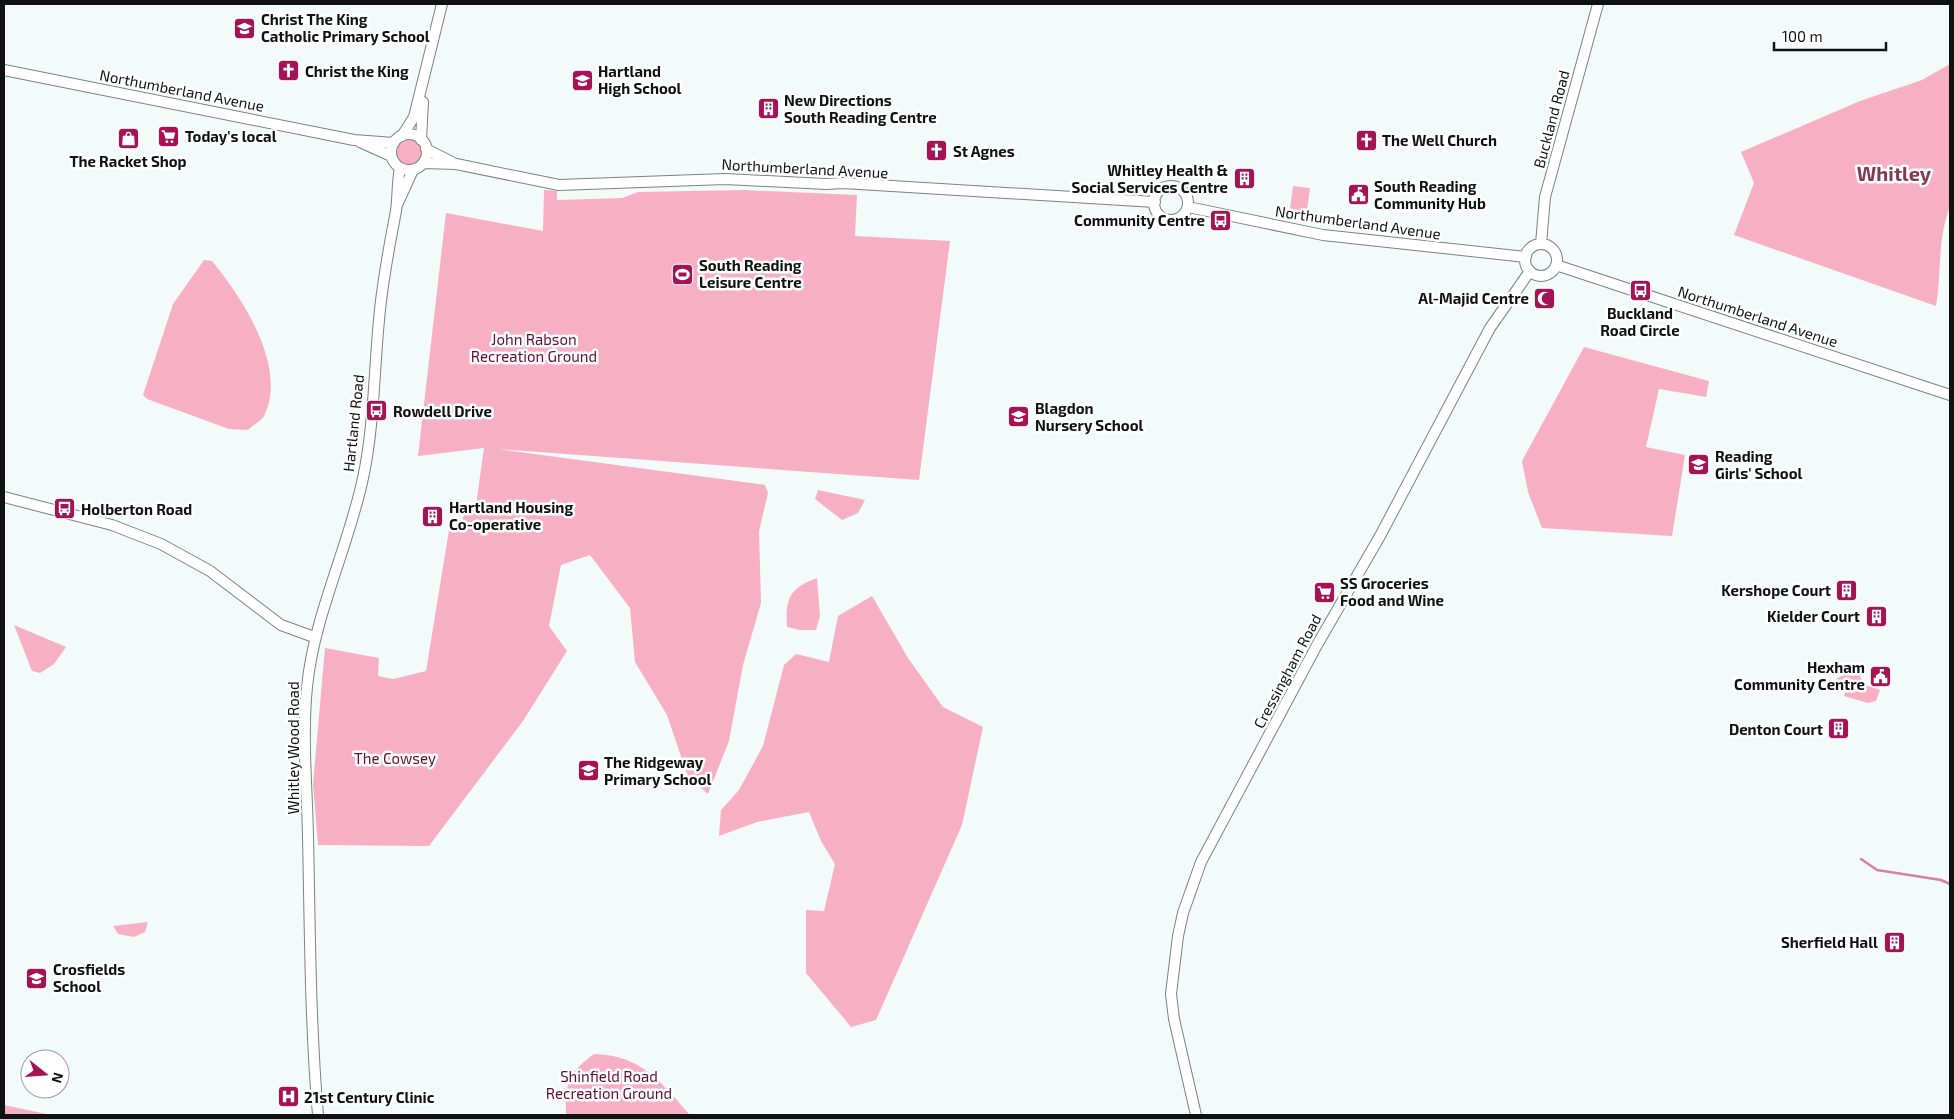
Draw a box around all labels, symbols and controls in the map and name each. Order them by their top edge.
place label: Christ The King Catholic Primary School [261,10,430,46]
school or university icon: Christ The King Catholic Primary School [233,16,257,40]
scale bar [1774,20,1886,52]
text: 100 m [1782,27,1823,45]
church icon: Christ the King [277,59,301,83]
place label: Christ the King [305,62,409,80]
place label: Hartland High School [598,62,682,97]
street label: Northumberland Avenue [98,65,266,115]
school or university icon: Hartland High School [570,68,594,92]
street label: Buckland Road [1529,68,1573,170]
place label: New Directions South Reading Centre [784,91,937,126]
building icon: New Directions South Reading Centre [756,97,780,121]
supermarket icon: Today's local [157,124,181,148]
shop icon: The Racket Shop [116,126,140,150]
place label: Today's local [185,127,277,146]
church icon: The Well Church [1354,128,1378,152]
place label: The Well Church [1382,131,1497,149]
church icon: St Agnes [925,139,949,163]
place label: St Agnes [953,142,1015,160]
place label: The Racket Shop [69,152,187,170]
street label: Northumberland Avenue [721,155,889,181]
place label: Whitley Health & Social Services Centre [1072,161,1228,196]
district label: Whitley [1857,161,1932,186]
building icon: Whitley Health & Social Services Centre [1232,167,1256,191]
place label: South Reading Community Hub [1374,177,1486,213]
public building icon: South Reading Community Hub [1346,183,1370,207]
street label: Northumberland Avenue [1274,201,1442,243]
bus stop icon: Community Centre [1209,208,1233,232]
place label: Community Centre [1074,211,1205,230]
place label: South Reading Leisure Centre [699,256,802,291]
sports icon: South Reading Leisure Centre [671,262,695,286]
bus stop icon: Buckland Road Circle [1628,278,1652,302]
street label: Northumberland Avenue [1676,282,1840,350]
mosque icon: Al-Majid Centre [1533,286,1557,310]
place label: Al-Majid Centre [1418,289,1529,307]
place label: Buckland Road Circle [1600,304,1680,339]
park label: John Rabson Recreation Ground [471,330,597,365]
street label: Hartland Road [339,373,367,473]
bus stop icon: Rowdell Drive [365,399,389,423]
place label: Blagdon Nursery School [1035,399,1144,435]
place label: Rowdell Drive [393,402,492,420]
school or university icon: Blagdon Nursery School [1007,405,1031,429]
place label: Reading Girls' School [1715,447,1803,482]
school or university icon: Reading Girls' School [1687,453,1711,477]
bus stop icon: Holberton Road [53,497,77,521]
place label: Hartland Housing Co-operative [449,498,573,533]
place label: Holberton Road [81,500,192,518]
building icon: Hartland Housing Co-operative [421,504,445,528]
place label: SS Groceries Food and Wine [1340,574,1444,609]
building icon: Kershope Court [1835,578,1859,602]
supermarket icon: SS Groceries Food and Wine [1312,580,1336,604]
place label: Kershope Court [1721,581,1831,599]
building icon: Kielder Court [1864,604,1888,628]
place label: Kielder Court [1767,607,1860,625]
street label: Cressingham Road [1249,611,1325,731]
place label: Hexham Community Centre [1734,658,1865,694]
public building icon: Hexham Community Centre [1869,664,1893,688]
street label: Whitley Wood Road [284,681,302,815]
building icon: Denton Court [1827,717,1851,741]
place label: Denton Court [1729,720,1823,738]
park label: The Cowsey [354,749,436,767]
place label: The Ridgeway Primary School [604,753,712,789]
school or university icon: The Ridgeway Primary School [576,759,600,783]
building icon: Sherfield Hall [1882,930,1906,954]
place label: Sherfield Hall [1781,933,1878,951]
place label: Crosfields School [53,960,125,995]
school or university icon: Crosfields School [25,966,49,990]
north arrow [20,1049,70,1099]
park label: Shinfield Road Recreation Ground [546,1067,672,1102]
text: N [48,1071,68,1085]
hospital icon: 21st Century Clinic [276,1085,300,1109]
place label: 21st Century Clinic [304,1088,435,1107]

